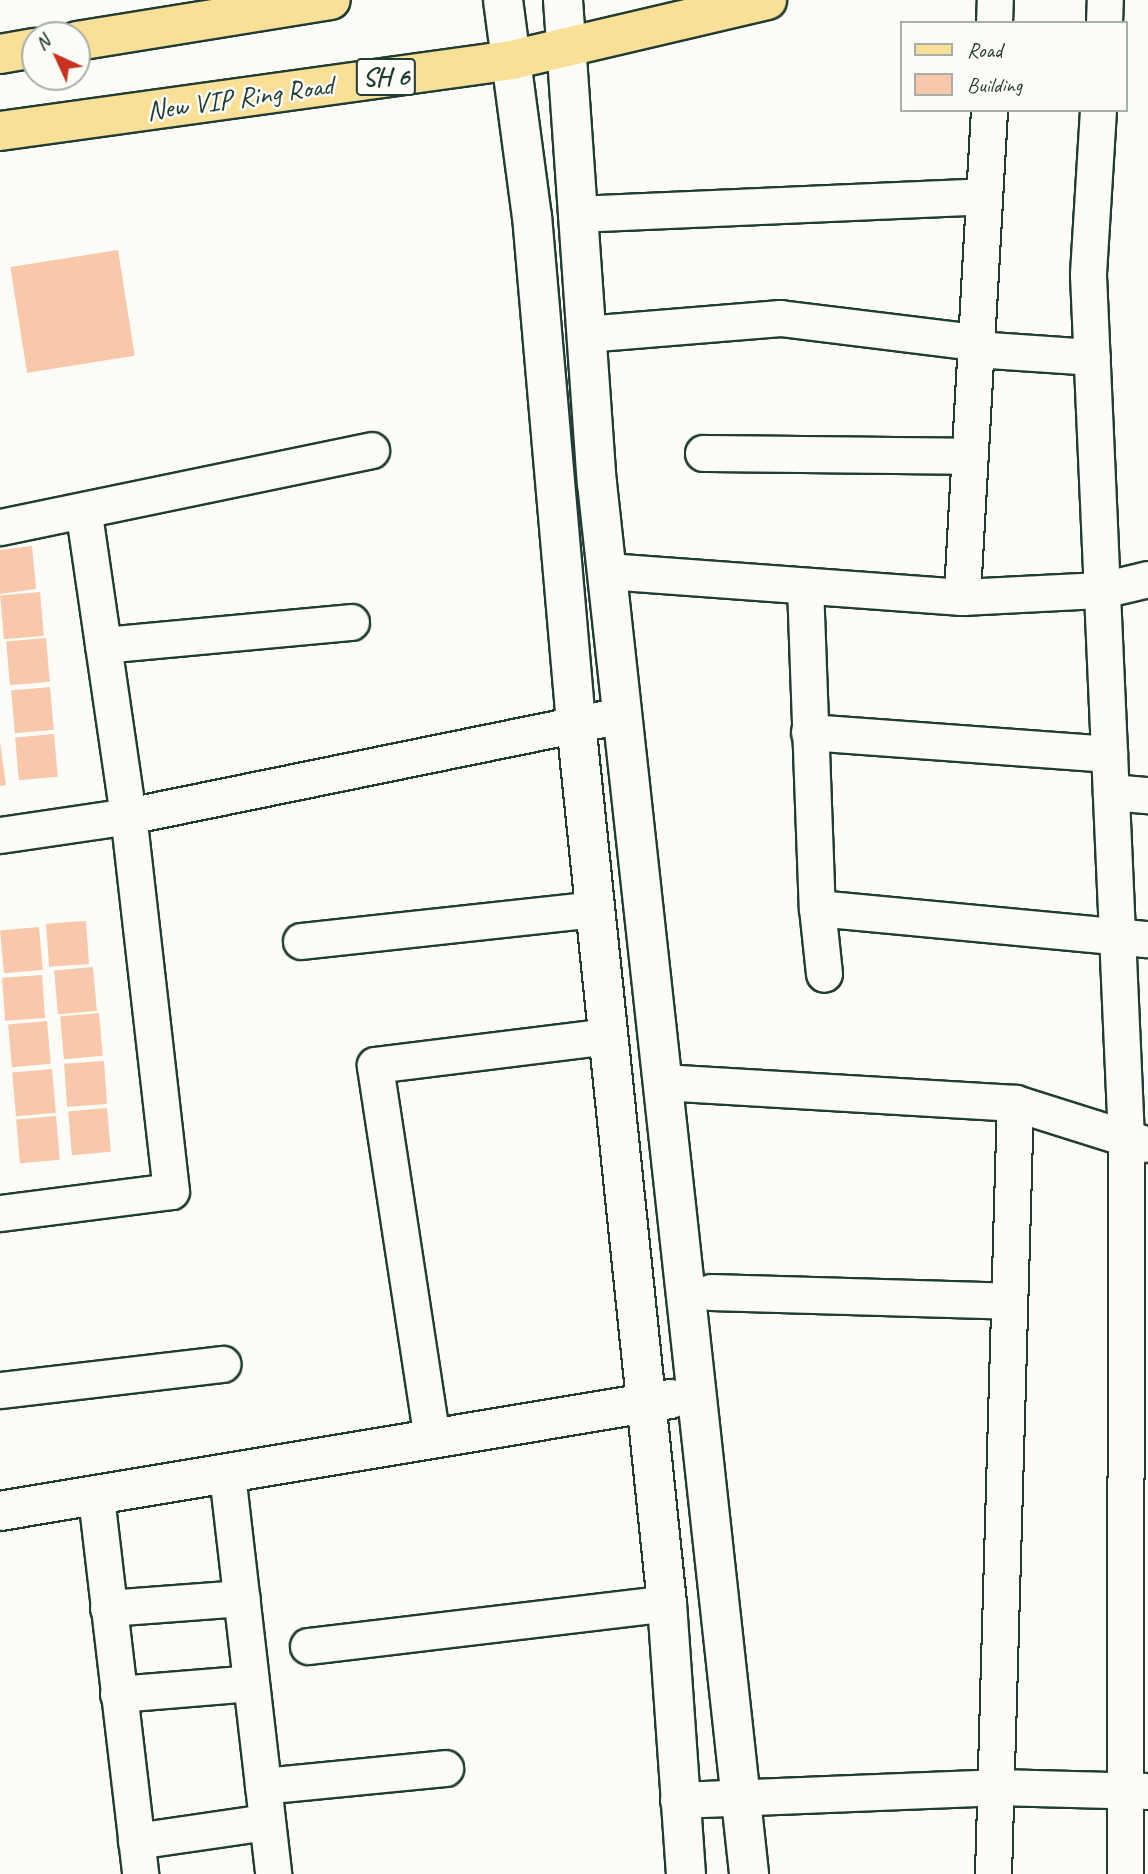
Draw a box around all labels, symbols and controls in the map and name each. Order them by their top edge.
north arrow [21,21,91,91]
legend [900,21,1127,112]
text: N [30,30,55,55]
text: Road [967,37,1002,63]
road number: SH 6 [354,54,418,100]
street label: New VIP Ring Road [144,68,336,128]
text: Building [967,72,1022,98]

